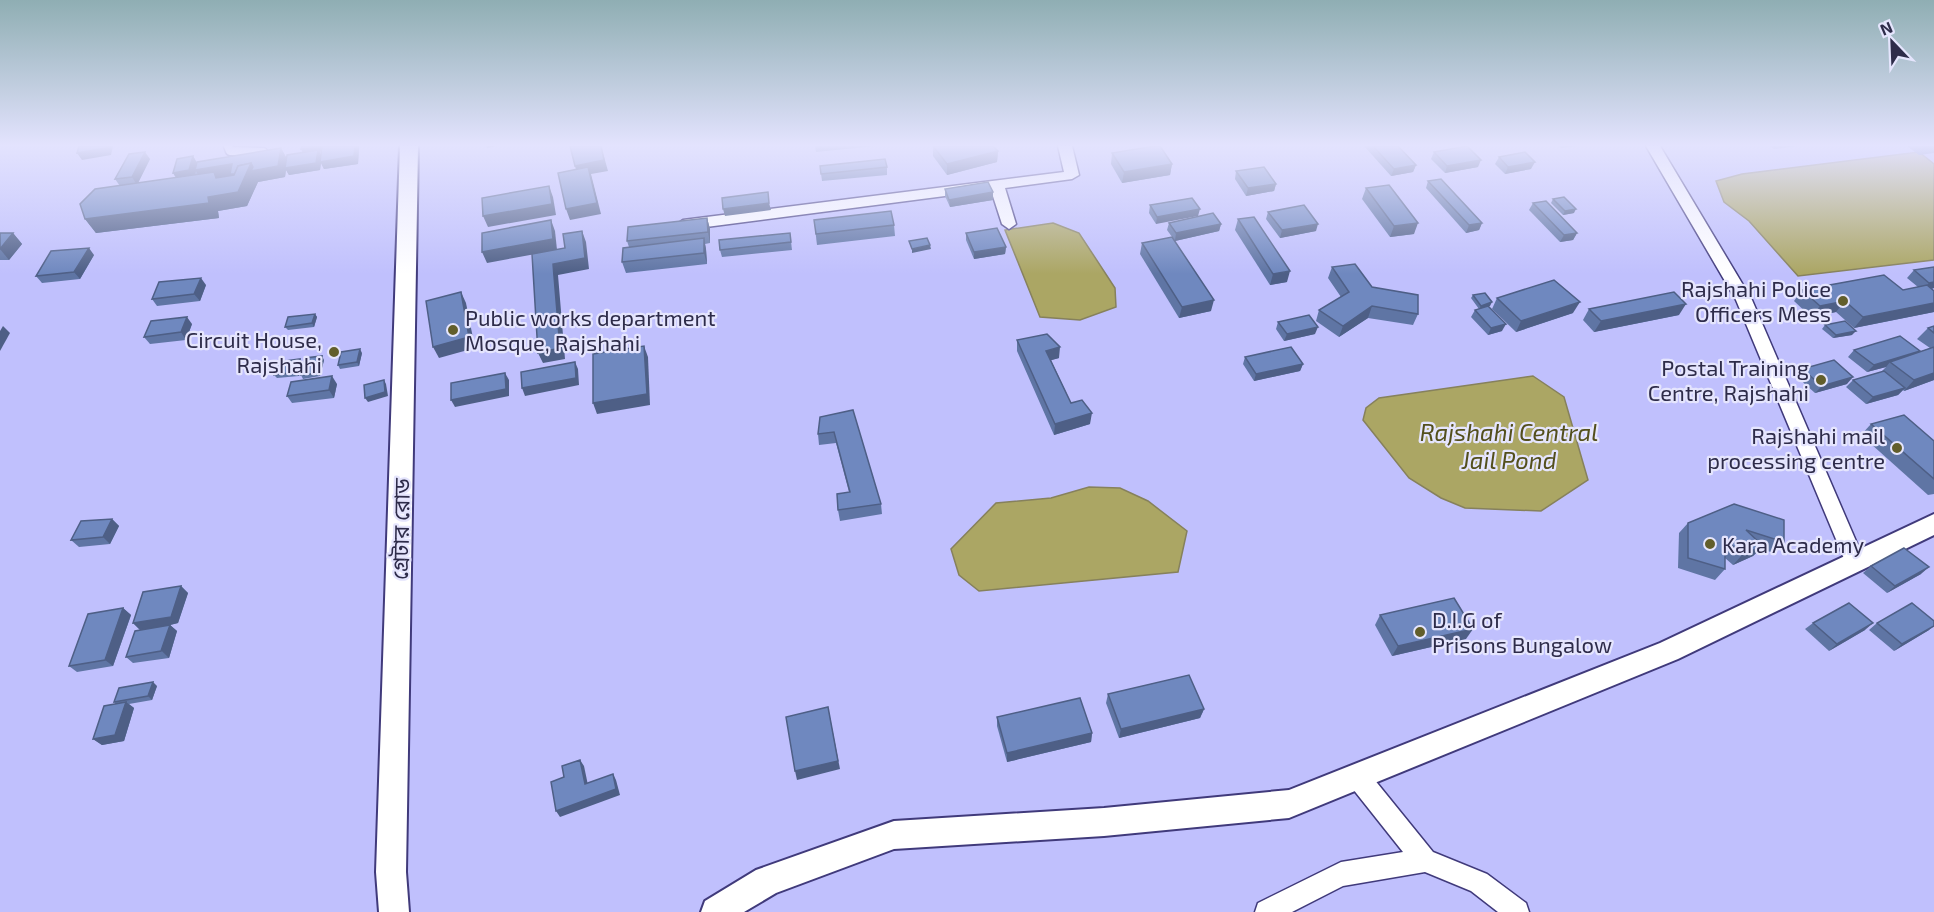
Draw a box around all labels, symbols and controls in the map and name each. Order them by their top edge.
north arrow [1862,12,1922,72]
text: N [1877,17,1895,39]
place label: Rajshahi Police Officers Mess [1681,275,1831,326]
marker: Rajshahi Police Officers Mess [1836,294,1850,308]
place label: Public works department Mosque, Rajshahi [465,304,716,356]
marker: Public works department Mosque, Rajshahi [446,323,460,337]
place label: Circuit House, Rajshahi [186,326,322,378]
marker: Circuit House, Rajshahi [327,345,341,359]
place label: Postal Training Centre, Rajshahi [1648,354,1809,406]
marker: Postal Training Centre, Rajshahi [1814,373,1828,387]
water label: Rajshahi Central Jail Pond [1420,417,1598,474]
place label: Rajshahi mail processing centre [1707,422,1885,473]
marker: Rajshahi mail processing centre [1890,441,1904,455]
street label: গ্রেটার রোড [386,478,414,580]
place label: Kara Academy [1722,531,1865,557]
marker: Kara Academy [1703,537,1717,551]
place label: D.I.G of Prisons Bungalow [1432,606,1612,657]
marker: D.I.G of Prisons Bungalow [1413,625,1427,639]

